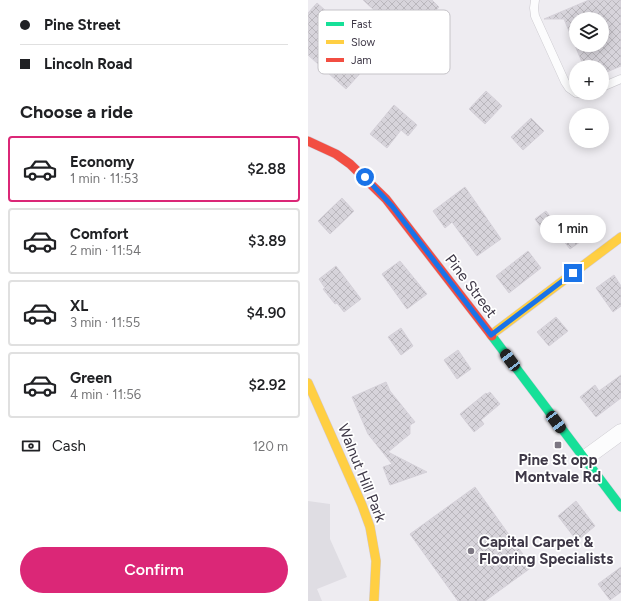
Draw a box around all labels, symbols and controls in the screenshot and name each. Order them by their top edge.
legend [318,10,450,74]
map controls [569,12,609,148]
button: layers [569,12,609,52]
text: Pine Street [44,16,121,34]
text: Fast [351,18,372,31]
text: Slow [351,36,375,49]
text: Jam [351,54,372,67]
text: Lincoln Road [44,55,133,73]
button: + [569,60,609,100]
text: Choose a ride [20,101,133,123]
button: − [569,108,609,148]
icon: car [22,151,58,187]
text: Economy [70,153,135,171]
text: $2.88 [247,160,286,178]
route start [356,168,374,186]
text: 1 min · 11:53 [70,171,138,186]
callout: 1 min [540,215,606,243]
text: 1 min [558,221,588,236]
icon: car [22,223,58,259]
text: Comfort [70,225,129,243]
text: $3.89 [248,232,286,250]
text: 2 min · 11:54 [70,243,141,258]
street label: Pine Street [441,251,501,321]
route end [564,264,582,282]
icon: car [22,295,58,331]
text: XL [70,297,88,315]
text: $4.90 [246,304,286,322]
text: 3 min · 11:55 [70,315,140,330]
car [498,347,522,373]
icon: car [22,367,58,403]
text: Green [70,369,112,387]
text: $2.92 [248,376,286,394]
text: 4 min · 11:56 [70,387,141,402]
car [544,409,568,435]
street label: Walnut Hill Park [334,421,390,525]
icon: cash [20,435,42,457]
text: Cash [52,437,86,455]
text: 120 m [253,439,288,454]
marker: Pine St opp Montvale Rd [553,440,563,450]
place label: Pine St opp Montvale Rd [515,451,601,486]
place label: Capital Carpet & Flooring Specialists [479,533,613,568]
marker: Capital Carpet & Flooring Specialists [466,546,476,556]
button: Confirm [20,547,288,593]

